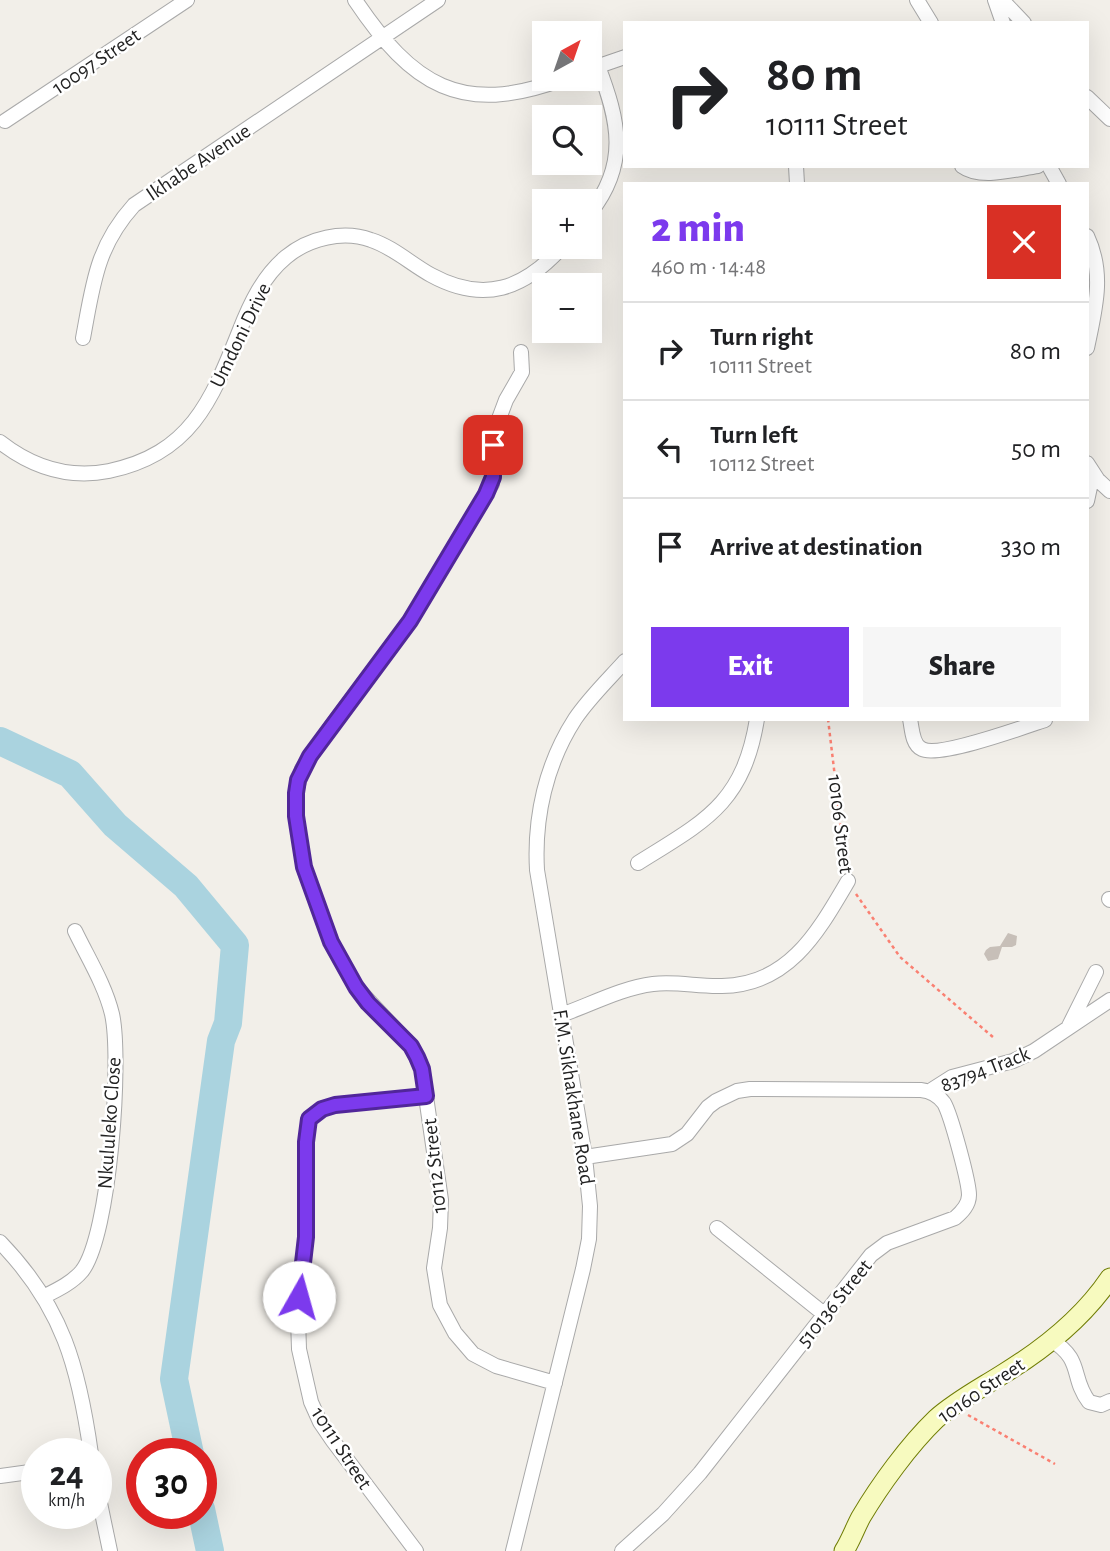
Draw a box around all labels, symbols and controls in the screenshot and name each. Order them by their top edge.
north arrow [532,21,602,91]
map controls [532,21,602,343]
street label: 10097 Street [49,24,144,98]
icon: right [651,49,742,140]
text: 80 m [766,51,863,100]
button: search [532,105,602,175]
text: 10111 Street [766,109,908,141]
street label: Ikhabe Avenue [142,120,254,205]
button: + [532,189,602,259]
button: close [987,205,1061,279]
text: 2 min [651,207,745,249]
text: 460 m · 14:48 [651,256,766,279]
button: − [532,273,602,343]
street label: Umdoni Drive [206,280,275,391]
text: Turn right [710,324,813,350]
icon: right [651,332,689,370]
text: 80 m [1010,338,1061,364]
text: 10111 Street [710,355,812,378]
pin [463,415,523,475]
text: Turn left [710,422,798,448]
icon: arrive [474,426,512,464]
icon: left [651,430,689,468]
text: 50 m [1011,436,1061,462]
text: 10112 Street [710,453,814,476]
icon: arrive [651,528,689,566]
text: Arrive at destination [710,534,923,560]
text: 330 m [1001,534,1061,560]
button: Exit [651,627,849,707]
button: Share [863,627,1061,707]
street label: 10106 Street [824,773,857,875]
street label: F.M. Sikhakhane Road [549,1008,598,1187]
street label: 83794 Track [938,1043,1033,1096]
street label: Nkululeko Close [94,1056,125,1190]
street label: 10112 Street [419,1117,450,1214]
street label: 510136 Street [793,1255,876,1351]
position arrow [262,1260,336,1334]
street label: 10160 Street [934,1354,1029,1427]
street label: 10111 Street [307,1404,376,1493]
speed limit sign: 30 [126,1438,217,1529]
text: 24 [49,1457,84,1492]
text: km/h [48,1492,85,1510]

